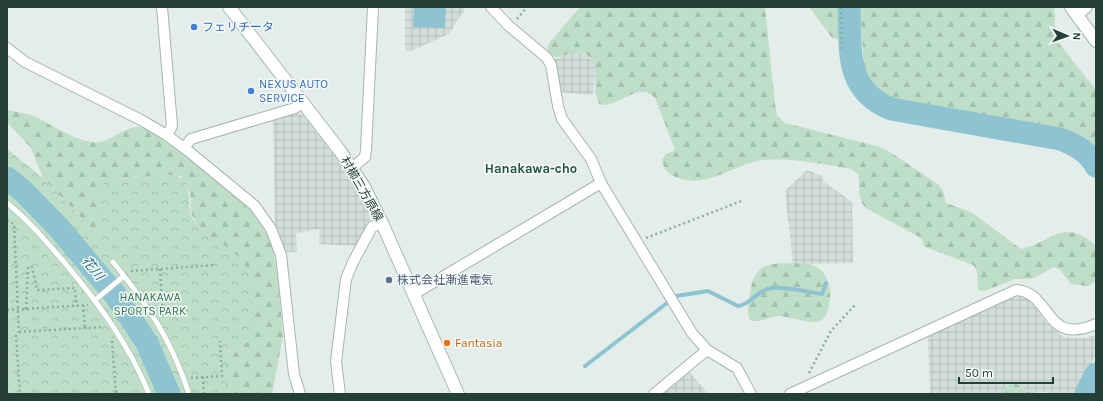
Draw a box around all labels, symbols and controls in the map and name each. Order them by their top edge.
north arrow [1047,16,1087,56]
place label: フェリチータ [202,20,274,34]
marker: フェリチータ [189,22,199,32]
text: N [1070,32,1083,41]
place label: NEXUS AUTO SERVICE [259,77,328,105]
marker: NEXUS AUTO SERVICE [246,86,256,96]
street label: 村櫛三方原線 [338,154,386,224]
district label: Hanakawa-cho [485,161,577,176]
water label: 花川 [79,253,108,284]
place label: 株式会社漸進電気 [397,273,493,287]
marker: 株式会社漸進電気 [384,275,394,285]
park label: HANAKAWA SPORTS PARK [114,290,187,318]
place label: Fantasia [455,336,502,350]
marker: Fantasia [442,338,452,348]
scale bar [959,359,1053,385]
text: 50 m [965,366,993,380]

